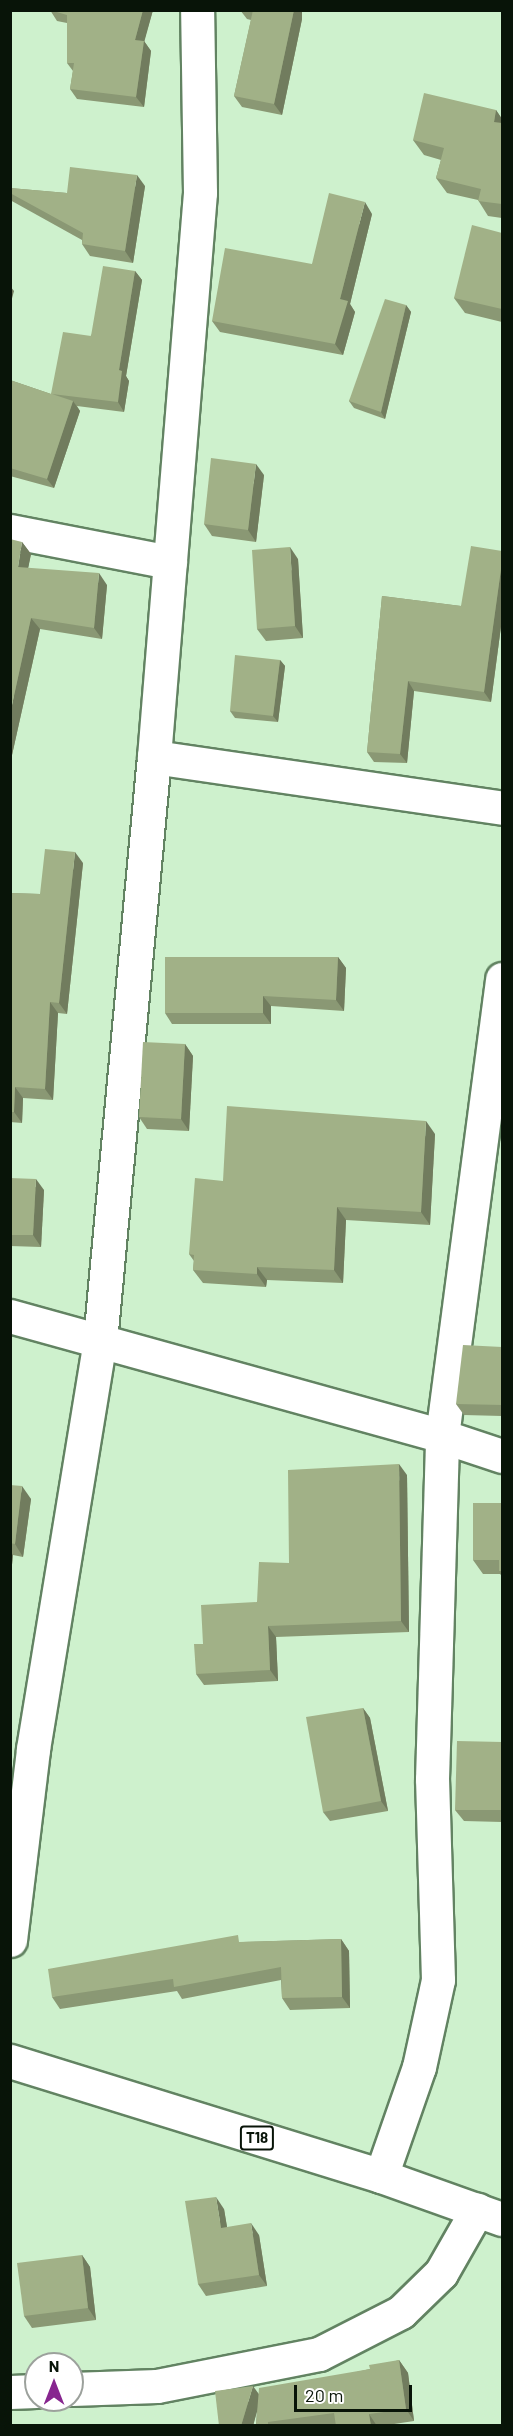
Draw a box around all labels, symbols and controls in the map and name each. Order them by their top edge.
road number: T18 [239,2126,275,2150]
north arrow [24,2352,84,2412]
text: N [49,2356,59,2375]
scale bar [297,2373,416,2411]
text: 20 m [305,2384,343,2406]

